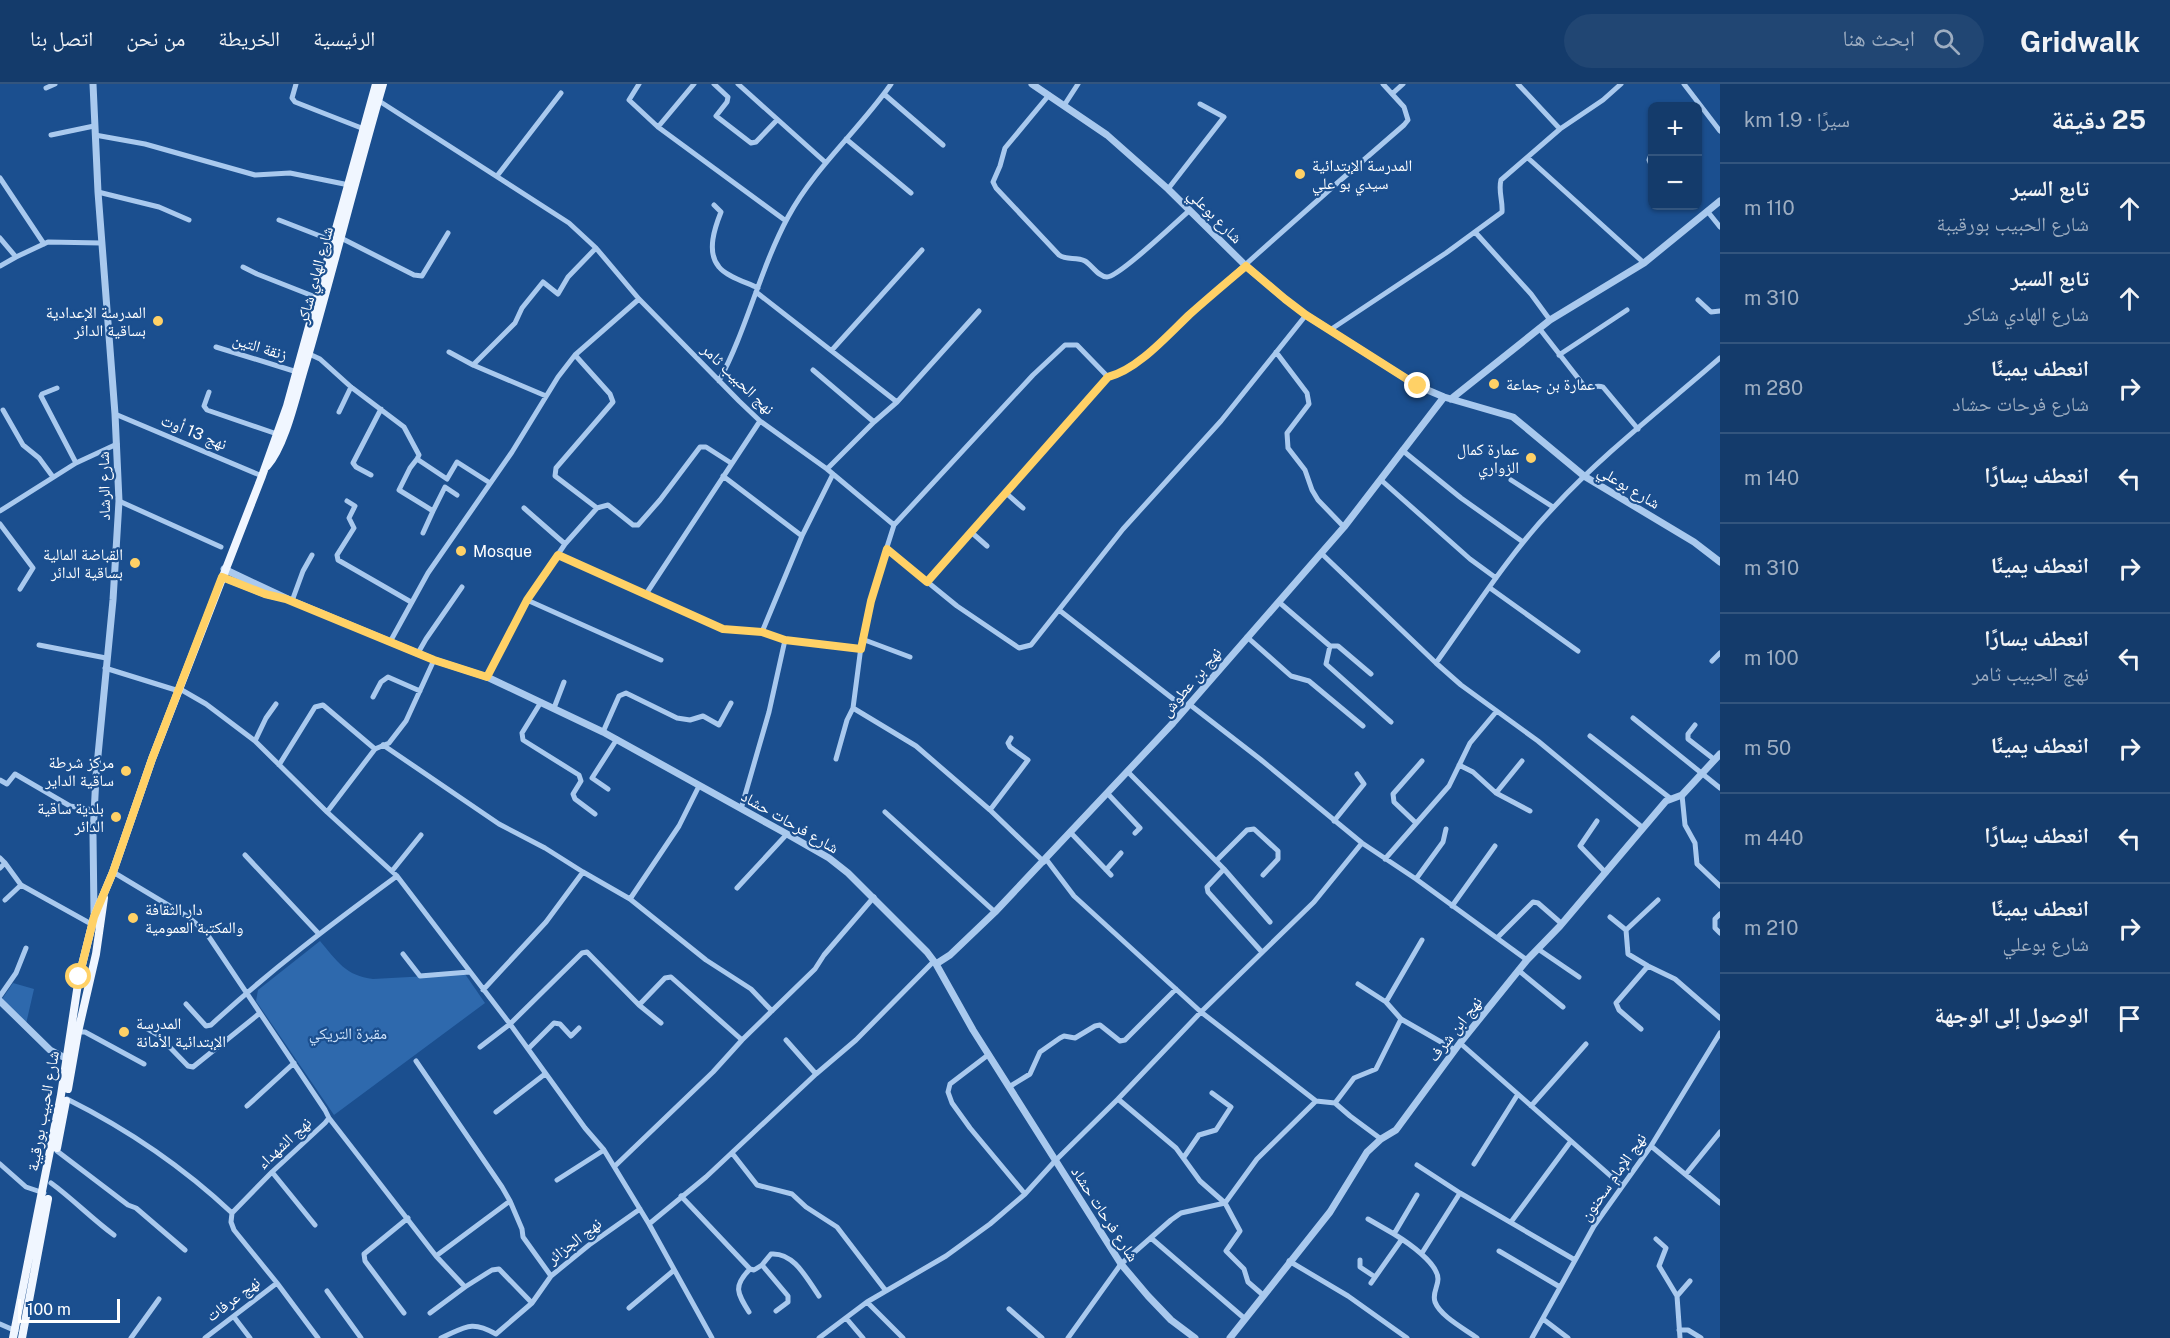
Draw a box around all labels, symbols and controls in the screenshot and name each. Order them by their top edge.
search box [1564,14,1984,68]
text: ابحث هنا [1843,25,1915,51]
icon: search [1930,25,1963,58]
text: Gridwalk [2020,25,2140,58]
text: اتصل بنا [30,26,93,51]
text: من نحن [126,26,185,51]
text: الخريطة [218,26,280,51]
text: الرئيسية [313,26,375,51]
map controls [1648,102,1702,210]
button: + [1648,102,1702,156]
text: 25 دقيقة [2051,104,2146,135]
text: سيرًا · 1.9 km [1744,108,1850,132]
place label: المدرسة الإبتدائية سيدي بو علي [1312,156,1412,196]
button: − [1648,156,1702,210]
marker: المدرسة الإبتدائية سيدي بو علي [1293,167,1307,181]
text: تابع السير [2011,175,2089,201]
street label: شارع بوعلي [1182,185,1246,249]
icon: ahead [2113,192,2146,225]
text: 110 m [1744,196,1795,220]
text: شارع الحبيب بورقيبة [1937,212,2089,236]
street label: شارع الهادي شاكر [293,224,340,327]
text: تابع السير [2011,265,2089,291]
icon: ahead [2113,282,2146,315]
text: 310 m [1744,286,1799,310]
text: شارع الهادي شاكر [1964,302,2089,326]
place label: المدرسة الإعدادية بساقية الدائر [46,303,146,340]
marker: المدرسة الإعدادية بساقية الدائر [151,314,165,328]
street label: زنقة التين [230,330,290,365]
street label: نهج الحبيب ثامر [696,339,778,419]
text: انعطف يمينًا [1991,355,2089,381]
route end [1404,372,1430,398]
icon: right [2113,372,2146,405]
place label: عمارة بن جماعة [1506,375,1595,395]
text: 280 m [1744,376,1803,400]
marker: عمارة بن جماعة [1487,377,1501,391]
text: شارع فرحات حشاد [1952,392,2089,416]
street label: نهج 13 أوت [158,410,230,455]
place label: عمارة كمال الزواري [1457,440,1519,480]
street label: شارع الرشاد [94,451,115,521]
marker: عمارة كمال الزواري [1524,451,1538,465]
street label: شارع بوعلي [1593,461,1664,516]
text: انعطف يسارًا [1984,462,2089,488]
icon: left [2113,462,2146,495]
text: 140 m [1744,466,1799,490]
place label: Mosque [473,542,532,561]
marker: Mosque [454,544,468,558]
place label: القباضة المالية بساقية الدائر [43,545,123,582]
text: انعطف يمينًا [1991,552,2089,578]
icon: right [2113,552,2146,585]
marker: القباضة المالية بساقية الدائر [128,556,142,570]
text: 310 m [1744,556,1799,580]
text: انعطف يسارًا [1984,625,2089,651]
icon: left [2113,642,2146,675]
street label: نهج بن عطوش [1157,644,1226,721]
text: 100 m [1744,646,1799,670]
text: نهج الحبيب ثامر [1972,662,2089,686]
text: انعطف يمينًا [1991,732,2089,758]
icon: right [2113,732,2146,765]
text: 50 m [1744,736,1791,760]
place label: مركز شرطة ساقية الداير [44,753,114,790]
marker: مركز شرطة ساقية الداير [119,764,133,778]
street label: شارع فرحات حشاد [737,786,842,858]
place label: بلدية ساقية الدائر [37,799,104,836]
marker: بلدية ساقية الدائر [109,810,123,824]
text: انعطف يسارًا [1984,822,2089,848]
icon: left [2113,822,2146,855]
text: 440 m [1744,826,1804,850]
text: انعطف يمينًا [1991,895,2089,921]
place label: دار الثقافة والمكتبة العمومية [145,900,243,937]
marker: دار الثقافة والمكتبة العمومية [126,911,140,925]
icon: right [2113,912,2146,945]
text: 210 m [1744,916,1799,940]
text: شارع بوعلي [2003,932,2089,956]
route start [65,963,91,989]
street label: نهج ابن شرف [1424,993,1487,1066]
text: الوصول إلى الوجهة [1934,1002,2089,1028]
icon: arrive [2113,1002,2146,1035]
place label: المدرسة الإبتدائية الأمانة [136,1014,226,1051]
park label: مقبرة التريكي [309,1024,387,1046]
marker: المدرسة الإبتدائية الأمانة [117,1025,131,1039]
street label: شارع الحبيب بورقيبة [23,1049,64,1173]
street label: نهج الشهداء [253,1113,316,1174]
street label: نهج الإمام سحنون [1576,1129,1651,1225]
street label: شارع فرحات حشاد [1066,1163,1143,1266]
street label: نهج الجزائر [542,1214,606,1270]
street label: نهج عرفات [202,1273,264,1326]
scale bar [18,1296,120,1324]
text: 100 m [27,1300,71,1319]

